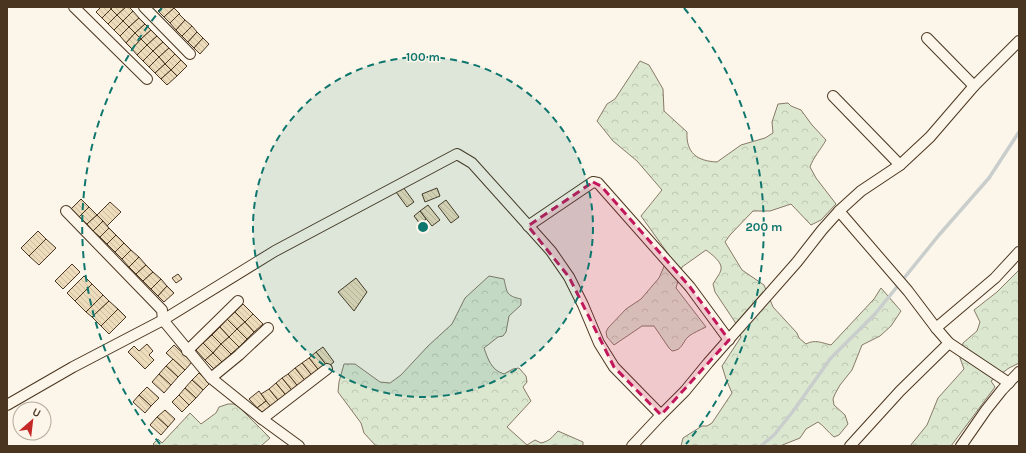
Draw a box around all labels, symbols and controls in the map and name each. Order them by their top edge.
text: 100 m [406,50,440,64]
centre of rings [416,220,430,234]
text: 200 m [746,220,782,234]
north arrow [12,401,52,441]
text: U [30,405,43,420]

